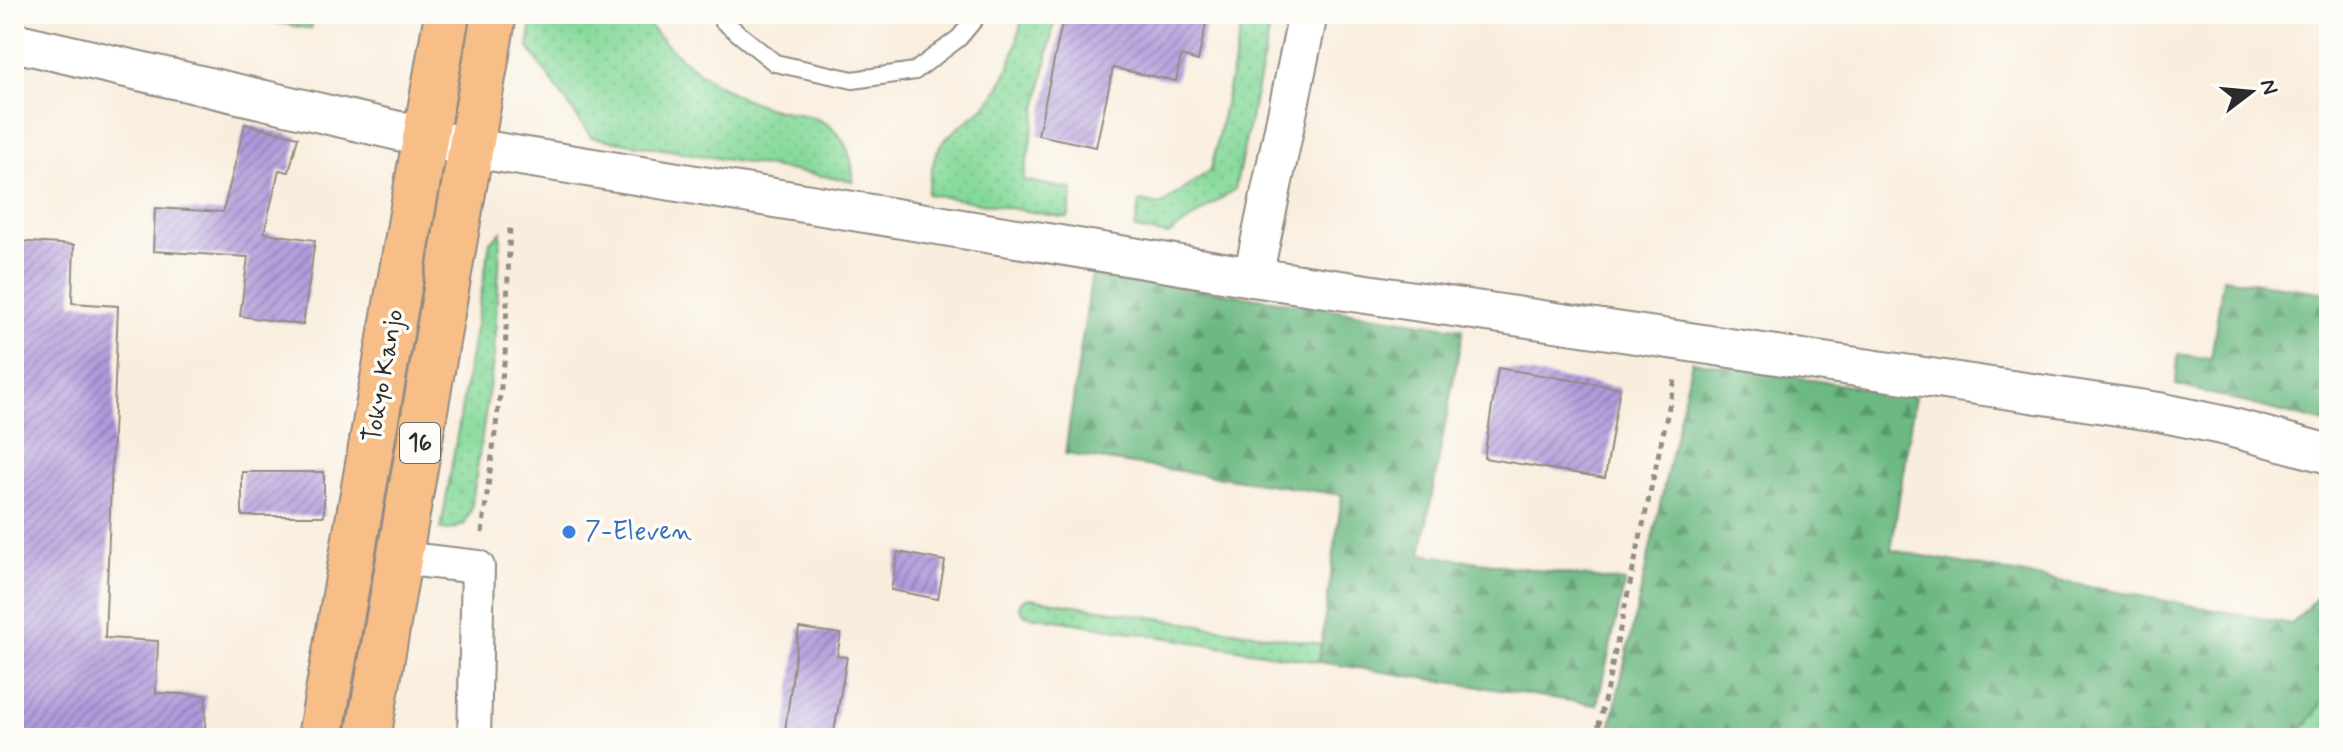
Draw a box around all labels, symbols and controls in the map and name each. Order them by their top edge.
north arrow [2211,52,2291,132]
text: N [2253,76,2284,98]
street label: Tokyo Kanjo [356,307,412,445]
road number: 16 [400,423,440,463]
place label: 7-Eleven [585,515,692,549]
marker: 7-Eleven [560,523,578,541]

